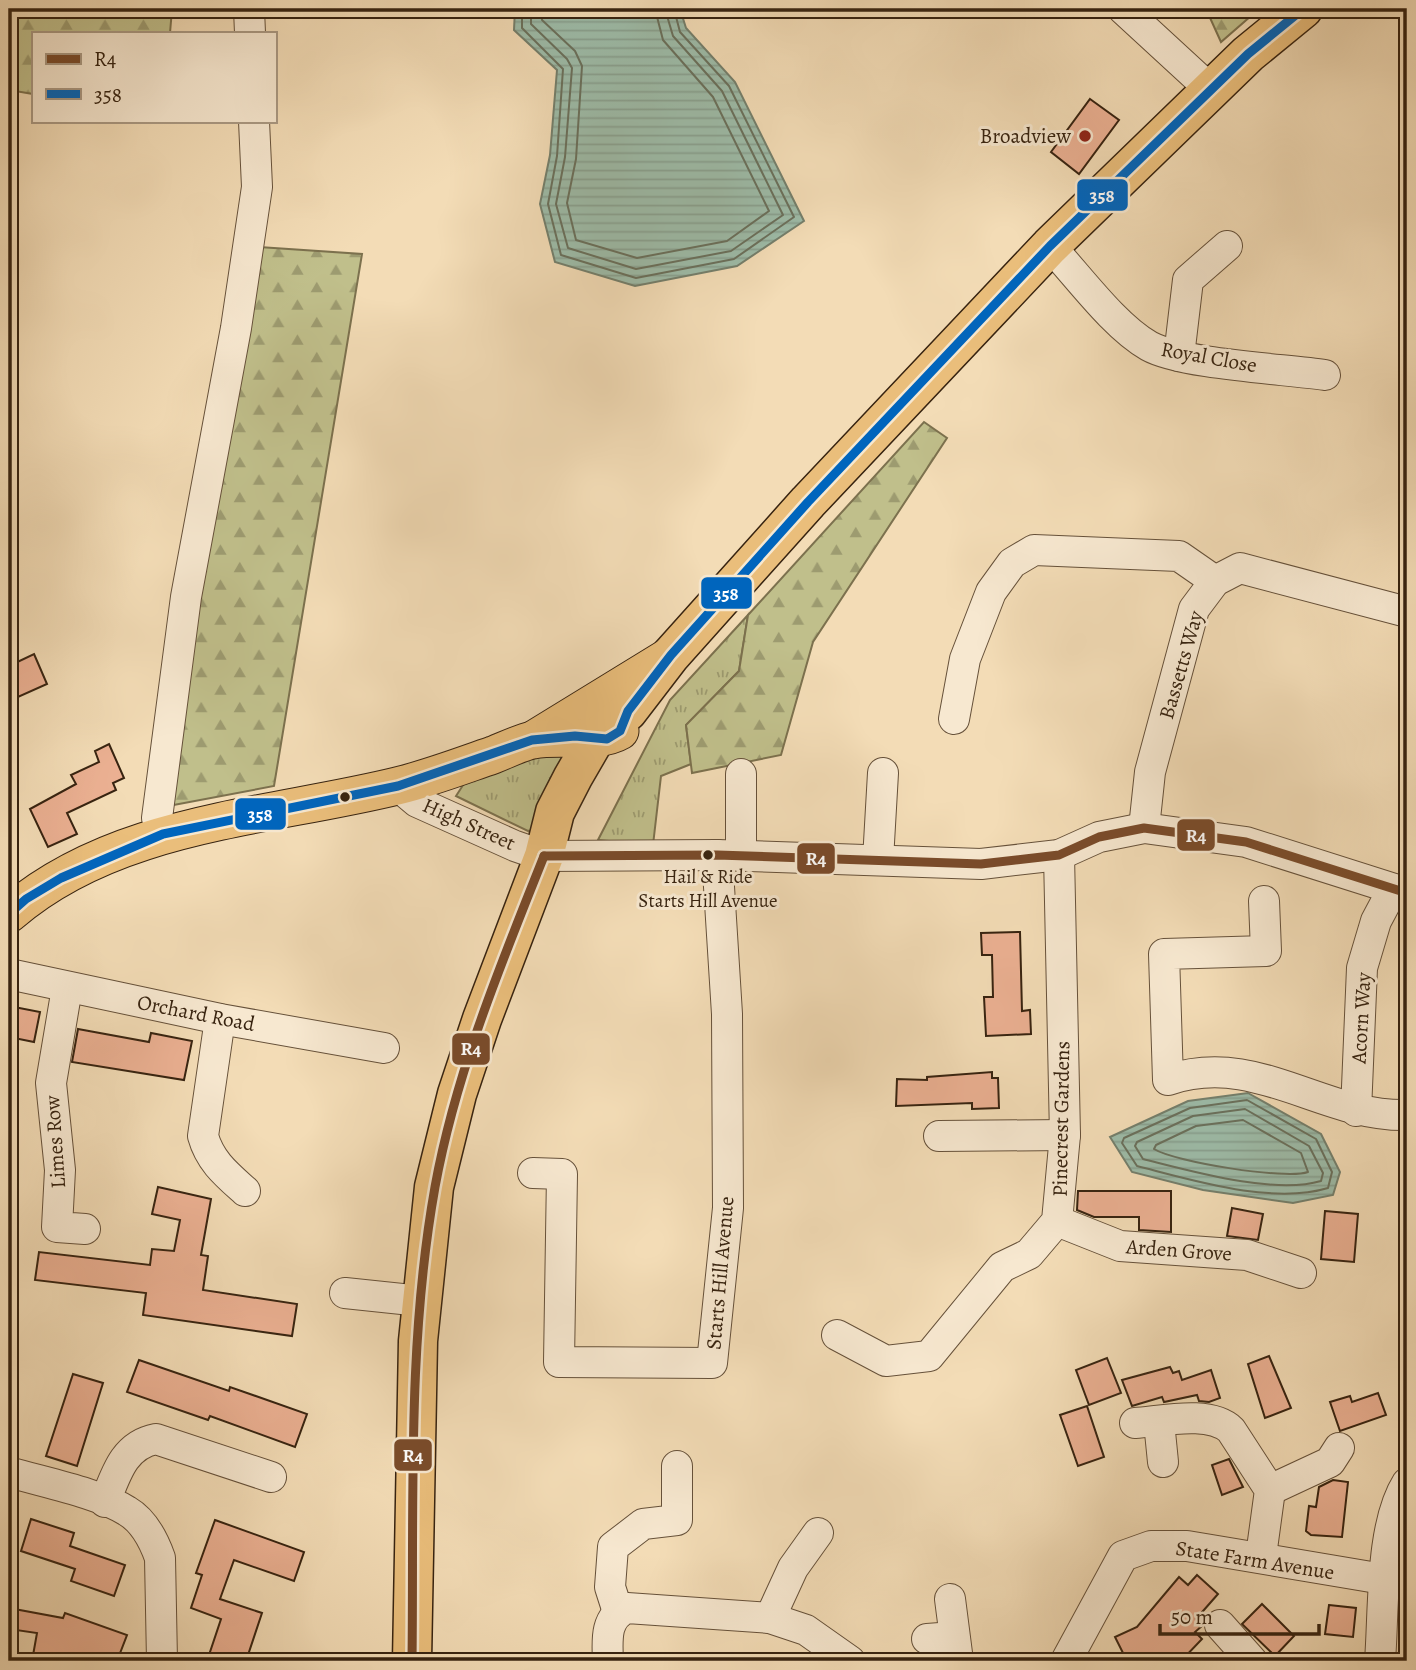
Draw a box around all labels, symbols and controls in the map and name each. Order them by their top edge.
legend [32,32,276,122]
text: R4 [94,45,116,73]
text: 358 [94,81,122,109]
place label: Broadview [980,122,1071,150]
marker: Broadview [1077,128,1093,144]
line badge: 358 [1076,178,1129,212]
text: 358 [1089,183,1115,209]
street label: Royal Close [1159,335,1259,379]
line badge: 358 [700,576,753,610]
text: 358 [713,581,739,607]
street label: Bassetts Way [1152,607,1210,723]
unlabelled marker [338,790,352,804]
street label: High Street [418,791,520,857]
line badge: 358 [234,797,287,831]
text: 358 [247,802,273,828]
line badge: R4 [1176,818,1216,852]
text: R4 [1185,823,1207,849]
line badge: R4 [796,842,836,875]
text: R4 [805,846,827,872]
marker: Hail & Ride Starts Hill Avenue [701,848,715,862]
place label: Hail & Ride Starts Hill Avenue [638,864,778,914]
street label: Acorn Way [1345,971,1377,1065]
street label: Orchard Road [135,988,258,1038]
line badge: R4 [451,1032,491,1066]
text: R4 [460,1036,482,1062]
street label: Pinecrest Gardens [1046,1041,1076,1197]
street label: Limes Row [38,1094,72,1189]
street label: Starts Hill Avenue [699,1195,741,1351]
street label: Arden Grove [1124,1232,1233,1268]
line badge: R4 [393,1438,433,1472]
text: R4 [402,1443,424,1469]
street label: State Farm Avenue [1174,1534,1336,1586]
scale bar [1160,1593,1320,1637]
text: 50 m [1171,1603,1213,1631]

